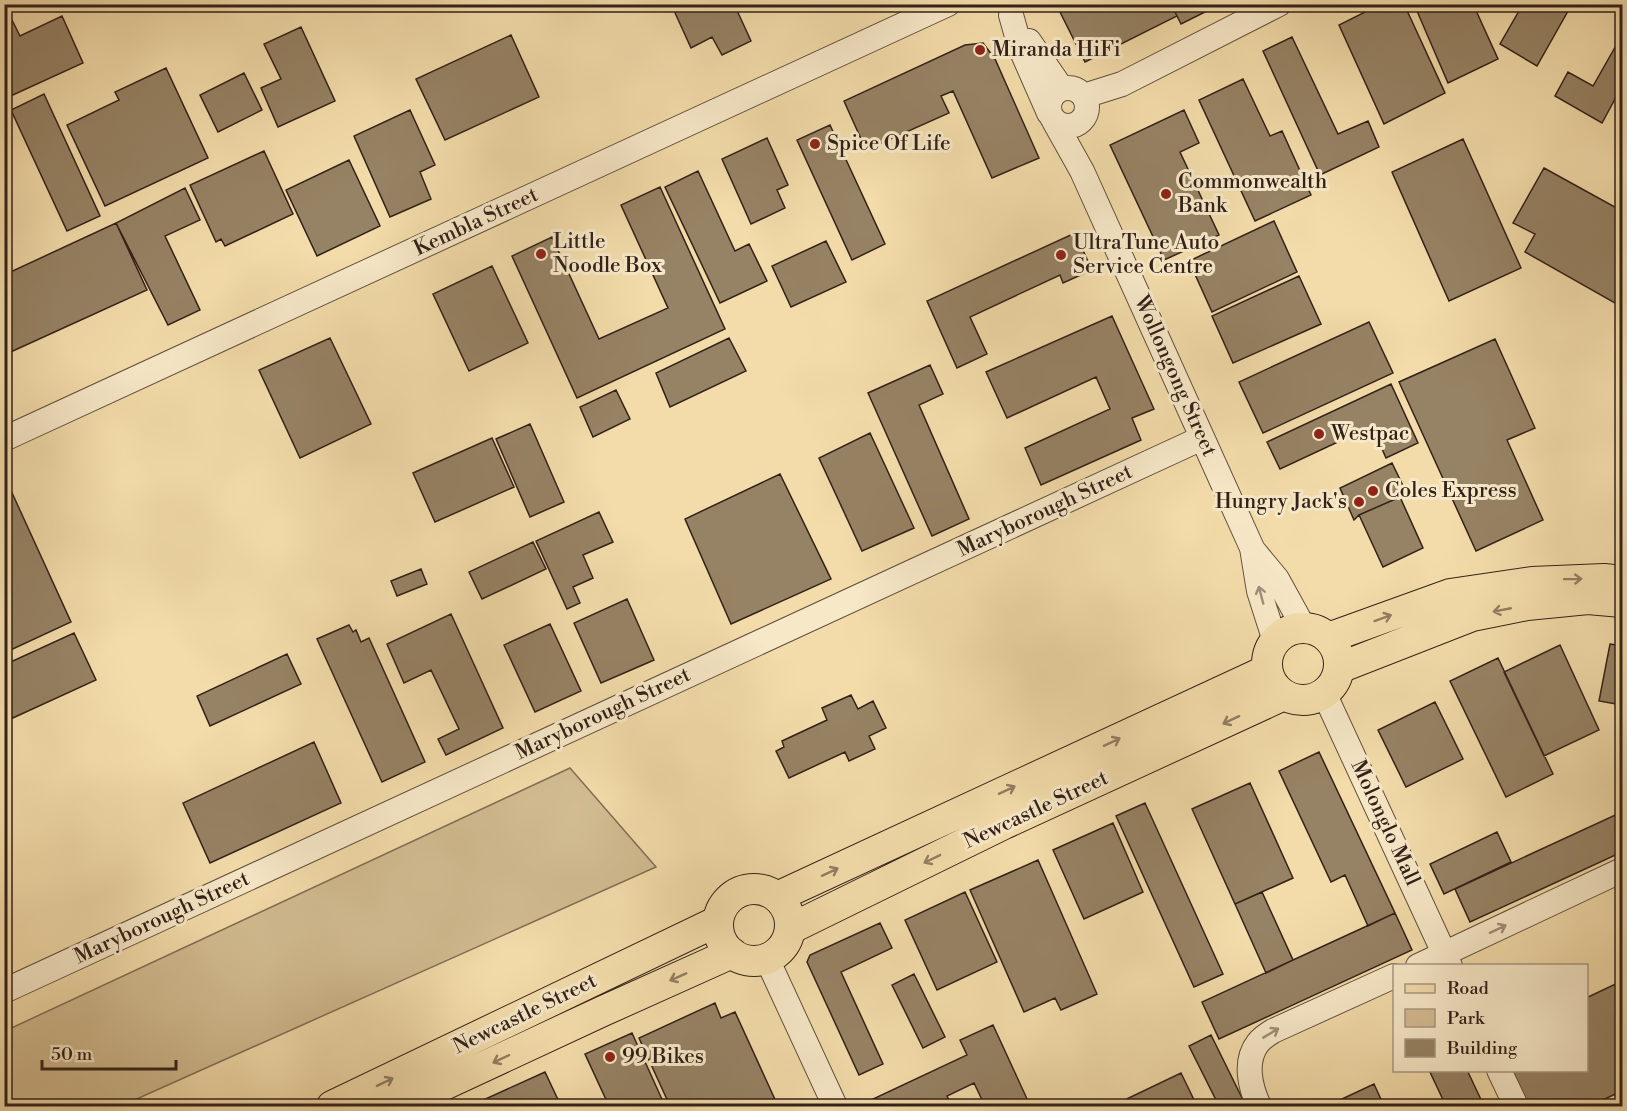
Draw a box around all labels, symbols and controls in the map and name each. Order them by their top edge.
place label: Miranda HiFi [992,37,1121,63]
marker: Miranda HiFi [973,43,987,57]
place label: Spice Of Life [827,131,951,157]
marker: Spice Of Life [808,137,822,151]
place label: Commonwealth Bank [1177,169,1328,219]
street label: Kembla Street [410,182,543,262]
marker: Commonwealth Bank [1159,187,1173,201]
place label: Little Noodle Box [553,229,662,279]
place label: UltraTune Auto Service Centre [1073,230,1219,280]
marker: Little Noodle Box [534,247,548,261]
marker: UltraTune Auto Service Centre [1054,248,1068,262]
street label: Wollongong Street [1127,290,1222,461]
place label: Westpac [1330,421,1409,447]
marker: Westpac [1312,427,1326,441]
street label: Maryborough Street [953,459,1137,563]
place label: Coles Express [1385,478,1517,504]
marker: Coles Express [1366,484,1380,498]
place label: Hungry Jack's [1215,489,1347,515]
marker: Hungry Jack's [1352,495,1366,509]
one-way arrow [1562,574,1582,585]
one-way arrow [1255,586,1266,605]
one-way arrow [1493,605,1512,616]
one-way arrow [1373,611,1392,622]
street label: Maryborough Street [511,662,695,766]
one-way arrow [1223,715,1241,726]
one-way arrow [1103,736,1121,747]
street label: Molonglo Mall [1345,756,1425,890]
street label: Newcastle Street [960,765,1113,855]
one-way arrow [998,784,1016,796]
one-way arrow [924,854,942,866]
street label: Maryborough Street [70,866,254,970]
one-way arrow [821,866,839,877]
one-way arrow [1488,922,1506,934]
legend [1393,964,1588,1072]
street label: Newcastle Street [449,968,602,1060]
one-way arrow [670,972,688,984]
text: Road [1447,977,1490,1000]
text: Park [1447,1007,1486,1030]
one-way arrow [1262,1027,1279,1039]
scale bar [42,1033,176,1071]
text: Building [1446,1037,1518,1060]
text: 50 m [51,1043,93,1066]
place label: 99 Bikes [622,1044,704,1070]
marker: 99 Bikes [603,1050,617,1064]
one-way arrow [493,1053,511,1065]
one-way arrow [375,1075,393,1087]

